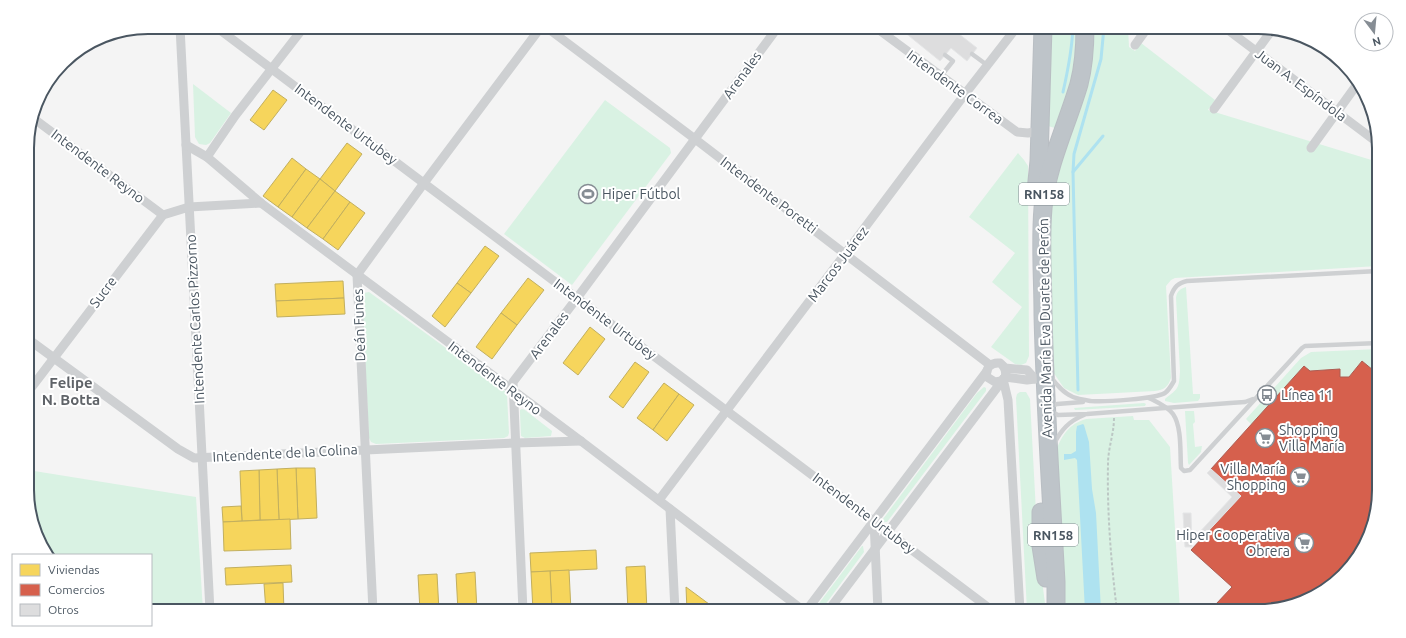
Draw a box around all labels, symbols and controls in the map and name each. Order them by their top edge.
north arrow [1354,12,1394,52]
text: N [1371,35,1382,49]
street label: Juan A. Espíndola [1252,45,1350,125]
street label: Intendente Correa [904,47,1006,127]
street label: Arenales [719,48,765,102]
street label: Intendente Urtubey [292,80,401,168]
street label: Intendente Reyno [48,126,148,206]
street label: Intendente Poretti [717,153,821,237]
sports icon: Hiper Fútbol [577,183,599,205]
road number: RN158 [1019,183,1069,205]
place label: Hiper Fútbol [602,186,681,202]
street label: Avenida María Eva Duarte de Perón [1035,218,1055,438]
street label: Marcos Juárez [804,223,872,305]
street label: Intendente Carlos Pizzorno [183,234,207,404]
street label: Sucre [86,273,120,311]
street label: Intendente Urtubey [551,275,660,363]
street label: Deán Funes [350,288,368,362]
street label: Arenales [526,308,572,362]
street label: Intendente Reyno [445,338,545,418]
district label: Felipe N. Botta [42,374,100,408]
bus stop icon: Línea 11 [1256,384,1278,406]
place label: Línea 11 [1281,387,1333,403]
place label: Shopping Villa María [1279,422,1345,454]
supermarket icon: Shopping Villa María [1254,427,1276,449]
street label: Intendente de la Colina [212,441,358,465]
place label: Villa María Shopping [1220,461,1286,493]
supermarket icon: Villa María Shopping [1289,466,1311,488]
street label: Intendente Urtubey [810,469,919,557]
road number: RN158 [1028,524,1078,546]
place label: Hiper Cooperativa Obrera [1176,527,1290,559]
supermarket icon: Hiper Cooperativa Obrera [1293,532,1315,554]
legend [12,554,152,626]
text: Viviendas [48,563,100,576]
text: Comercios [48,583,105,596]
text: Otros [48,603,79,616]

